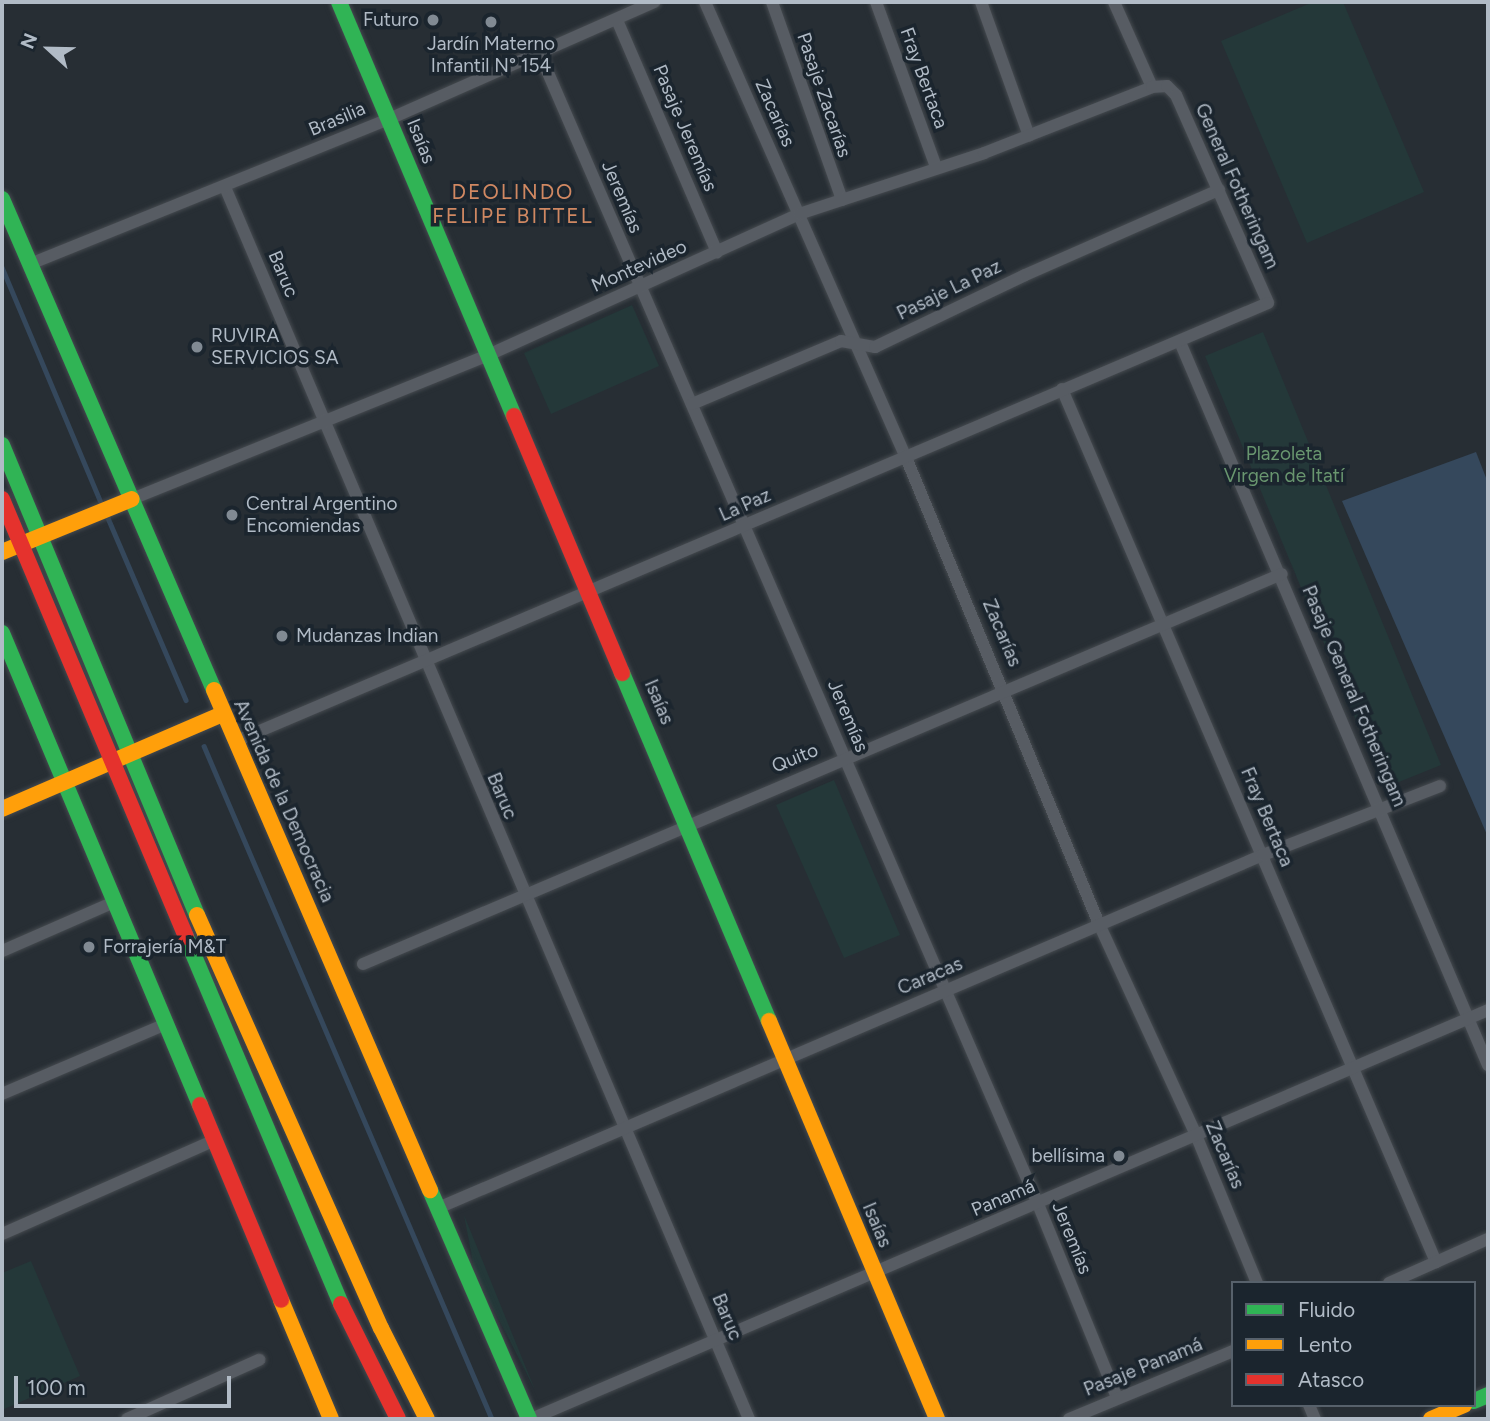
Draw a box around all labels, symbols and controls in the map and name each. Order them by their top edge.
place label: Futuro [363,9,419,31]
marker: Futuro [425,12,441,28]
north arrow [14,14,84,84]
marker: Jardín Materno Infantil N° 154 [483,14,499,30]
street label: Fray Bertaca [895,24,953,132]
text: N [16,30,42,52]
street label: Pasaje Zacarías [792,30,856,160]
place label: Jardín Materno Infantil N° 154 [427,33,555,77]
street label: Pasaje Jeremías [648,61,722,195]
street label: Zacarías [750,76,800,150]
street label: Brasilia [305,97,369,141]
street label: General Fotheringam [1190,100,1284,272]
street label: Isaías [402,115,440,167]
street label: Jeremías [597,158,647,236]
district label: DEOLINDO FELIPE BITTEL [434,179,592,229]
street label: Montevideo [588,235,690,297]
street label: Baruc [263,247,303,301]
street label: Pasaje La Paz [893,255,1005,325]
place label: RUVIRA SERVICIOS SA [211,325,339,369]
marker: RUVIRA SERVICIOS SA [189,339,205,355]
park label: Plazoleta Virgen de Itatí [1224,443,1344,487]
street label: La Paz [716,484,774,526]
place label: Central Argentino Encomiendas [246,493,397,537]
marker: Central Argentino Encomiendas [224,507,240,523]
street label: Pasaje General Fotheringam [1297,582,1411,810]
street label: Zacarías [978,596,1026,670]
place label: Mudanzas Indian [296,625,438,647]
marker: Mudanzas Indian [274,628,290,644]
street label: Isaías [639,676,679,728]
street label: Jeremías [823,677,873,755]
street label: Avenida de la Democracia [229,696,339,906]
street label: Quito [768,738,822,778]
street label: Fray Bertaca [1236,764,1298,870]
street label: Baruc [482,769,522,823]
place label: Forrajería M&T [103,936,226,958]
marker: Forrajería M&T [81,939,97,955]
street label: Caracas [894,952,966,1000]
street label: Zacarías [1201,1118,1249,1192]
place label: bellísima [1032,1145,1105,1167]
marker: bellísima [1111,1148,1127,1164]
street label: Panamá [968,1174,1038,1222]
street label: Jeremías [1047,1198,1097,1278]
street label: Isaías [857,1199,897,1251]
legend [1231,1281,1476,1407]
street label: Baruc [707,1290,747,1344]
text: Fluido [1298,1297,1355,1322]
text: Lento [1298,1332,1352,1357]
street label: Pasaje Panamá [1080,1333,1206,1401]
scale bar [18,1362,234,1406]
text: Atasco [1298,1367,1364,1392]
text: 100 m [27,1375,86,1400]

